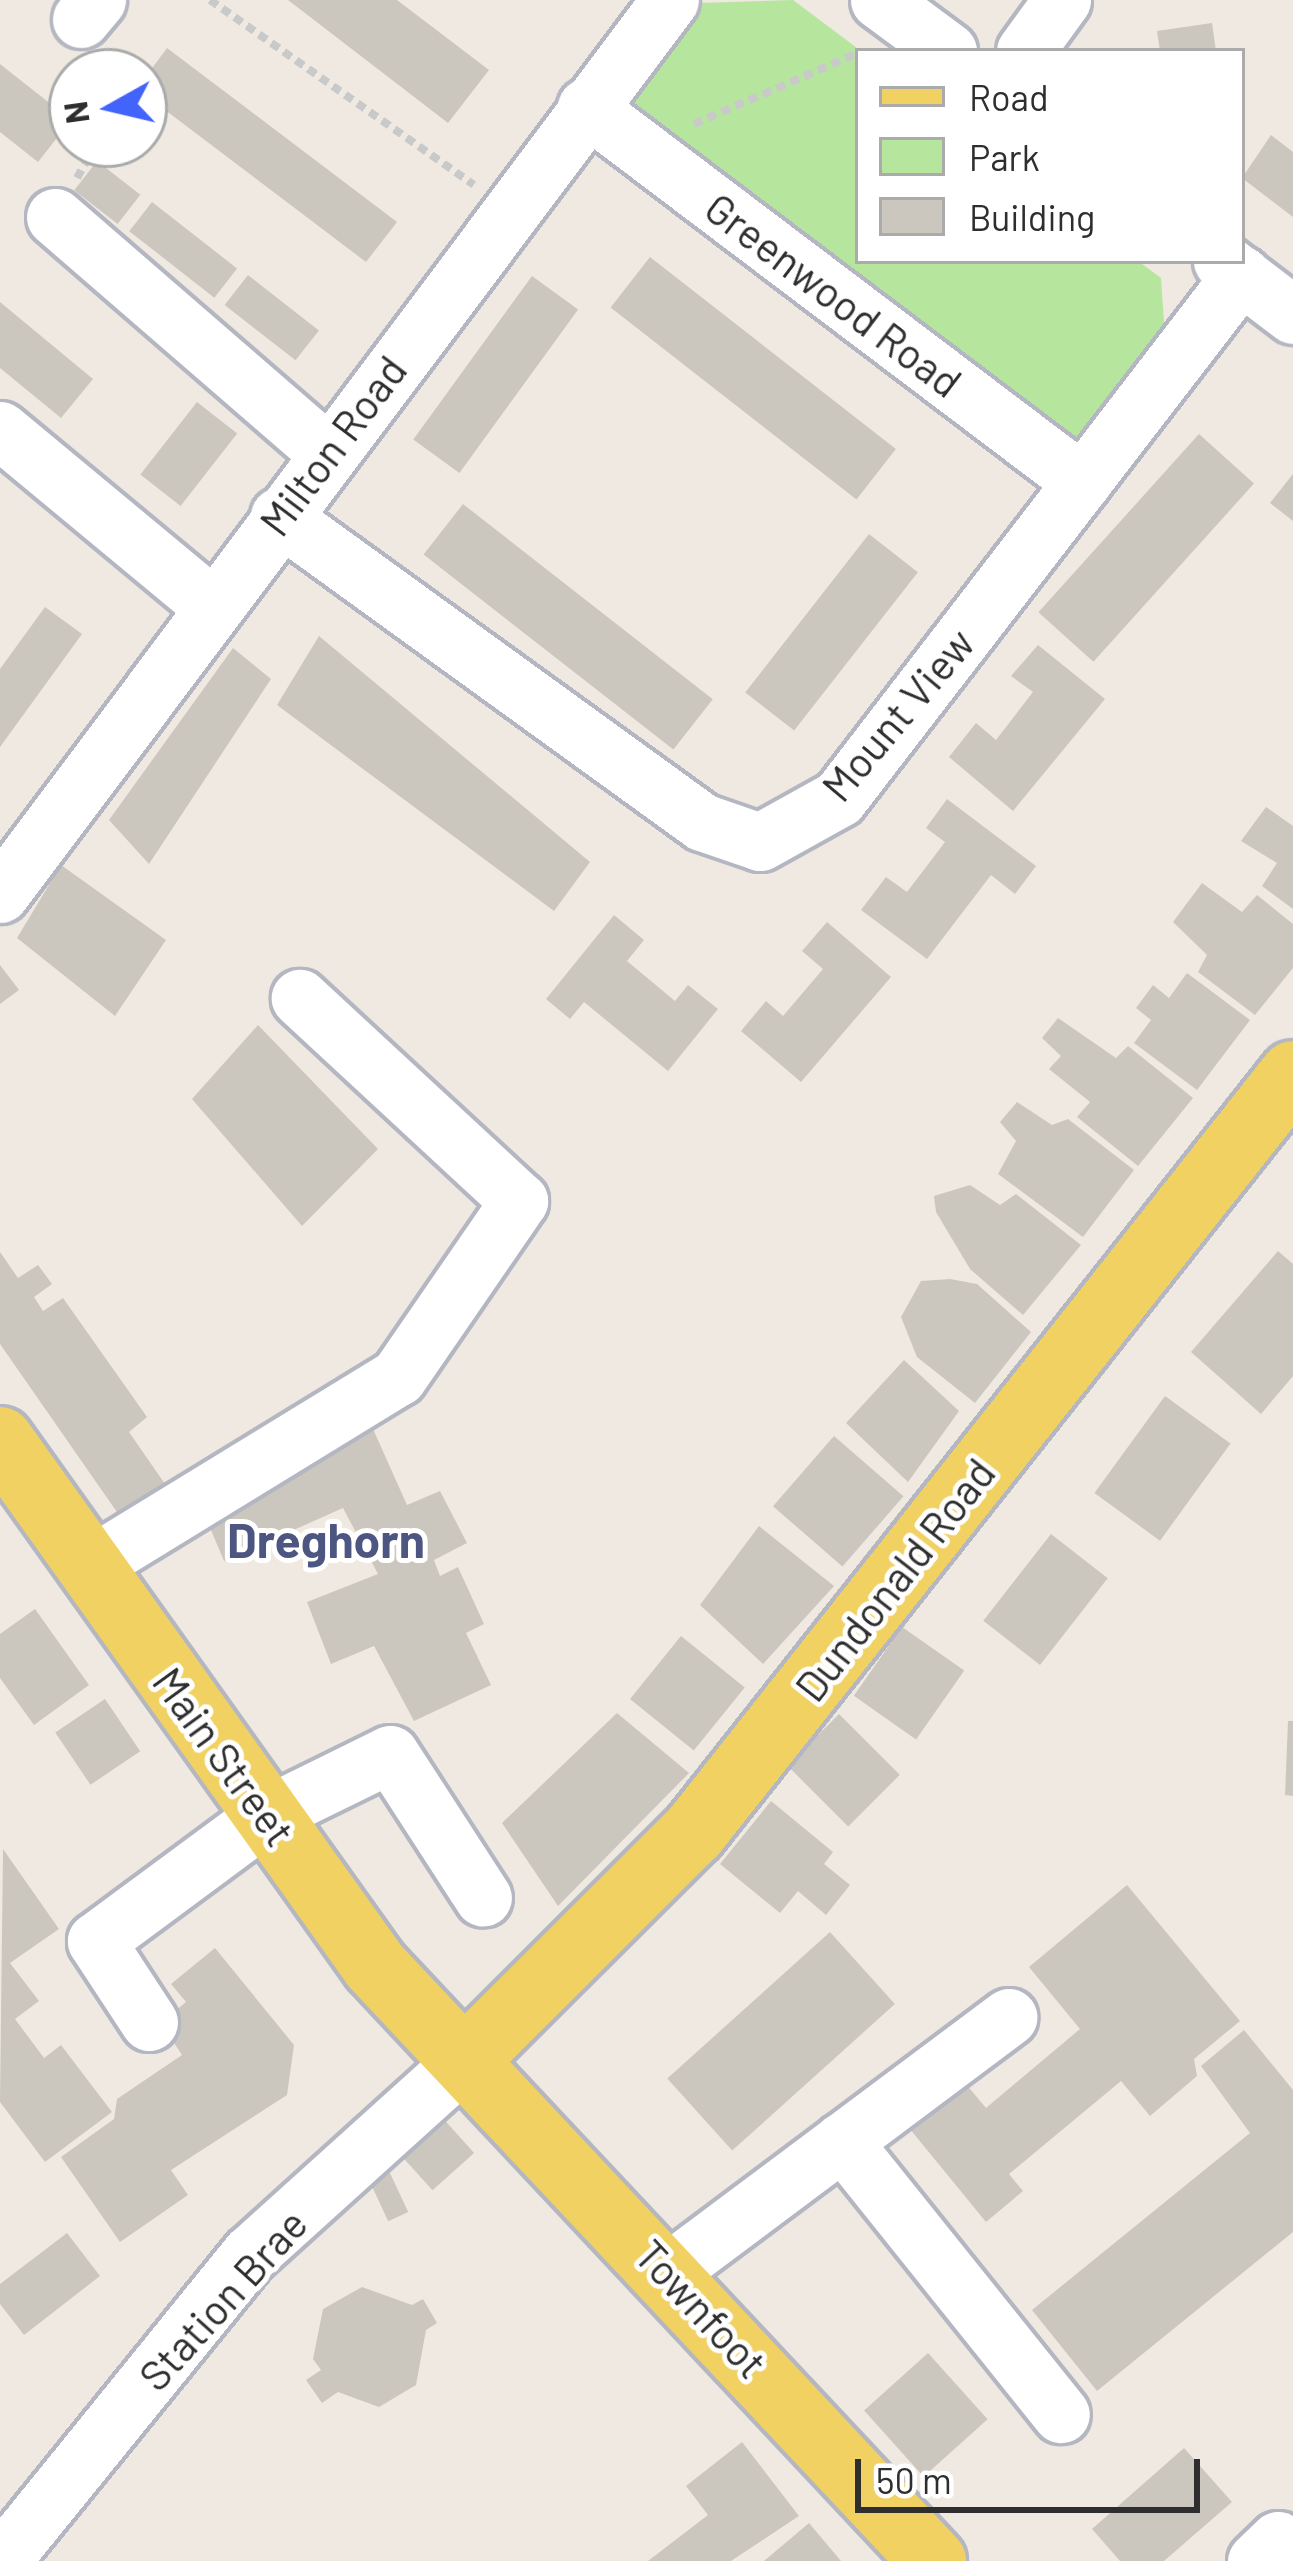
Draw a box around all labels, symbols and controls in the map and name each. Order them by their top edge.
north arrow [48,48,168,168]
legend [855,48,1245,264]
text: Road [969,75,1049,118]
text: N [54,99,97,126]
text: Park [969,135,1040,178]
street label: Greenwood Road [696,181,972,407]
text: Building [969,195,1095,238]
street label: Milton Road [248,345,416,545]
street label: Mount View [810,618,984,810]
street label: Dundonald Road [784,1448,1004,1710]
district label: Dreghorn [227,1511,425,1569]
street label: Main Street [144,1657,306,1855]
street label: Station Brae [128,2198,316,2400]
street label: Townfoot [626,2229,778,2387]
scale bar [861,2435,1206,2509]
text: 50 m [876,2458,952,2501]

